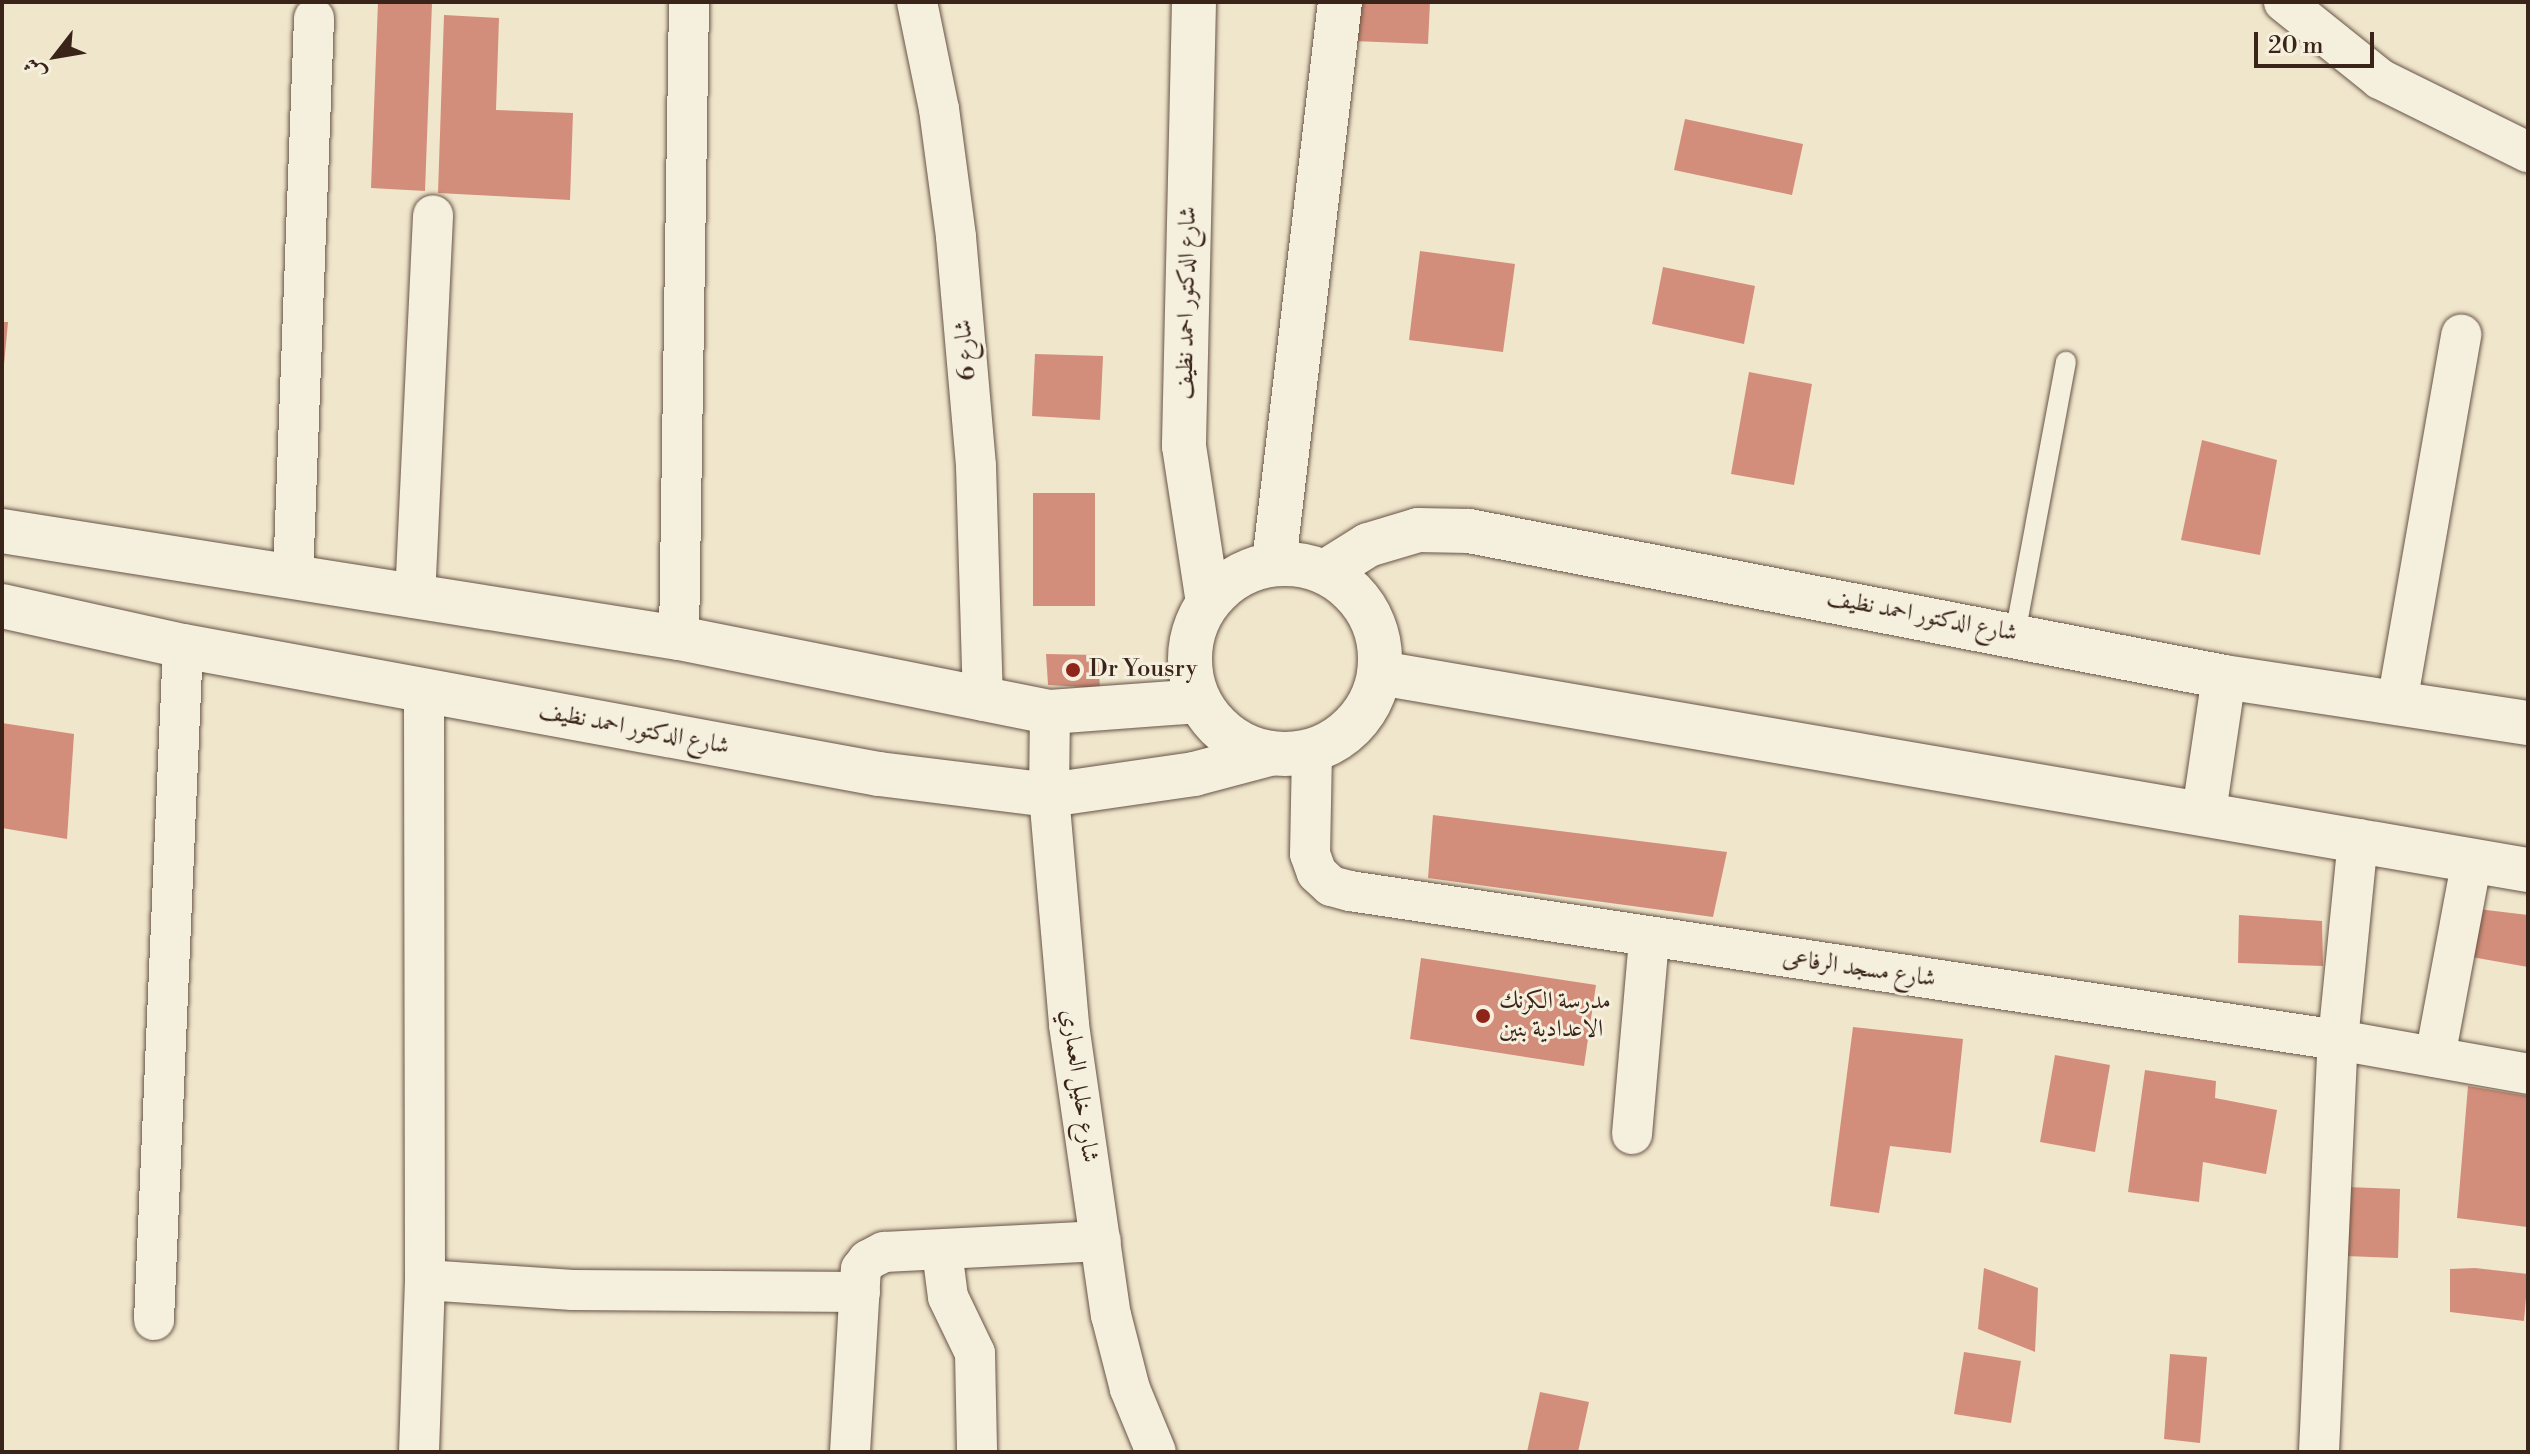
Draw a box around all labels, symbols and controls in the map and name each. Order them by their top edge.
north arrow [16,16,96,96]
scale bar [2258,16,2378,66]
text: 20 m [2268,31,2324,61]
text: ش [18,52,52,85]
street label: شارع الدكتور احمد نظيف [1171,206,1203,400]
street label: شارع 6 [949,318,983,382]
street label: شارع الدكتور احمد نظيف [1824,583,2020,649]
place label: Dr Yousry [1089,656,1197,684]
marker: Dr Yousry [1064,661,1082,679]
street label: شارع الدكتور احمد نظيف [536,696,732,762]
street label: شارع مسجد الرفاعى [1781,944,1937,994]
place label: مدرسة الكرنك الاعدادية بنين [1499,988,1611,1044]
street label: شارع خليل العماري [1054,1007,1104,1165]
marker: مدرسة الكرنك الاعدادية بنين [1474,1007,1492,1025]

